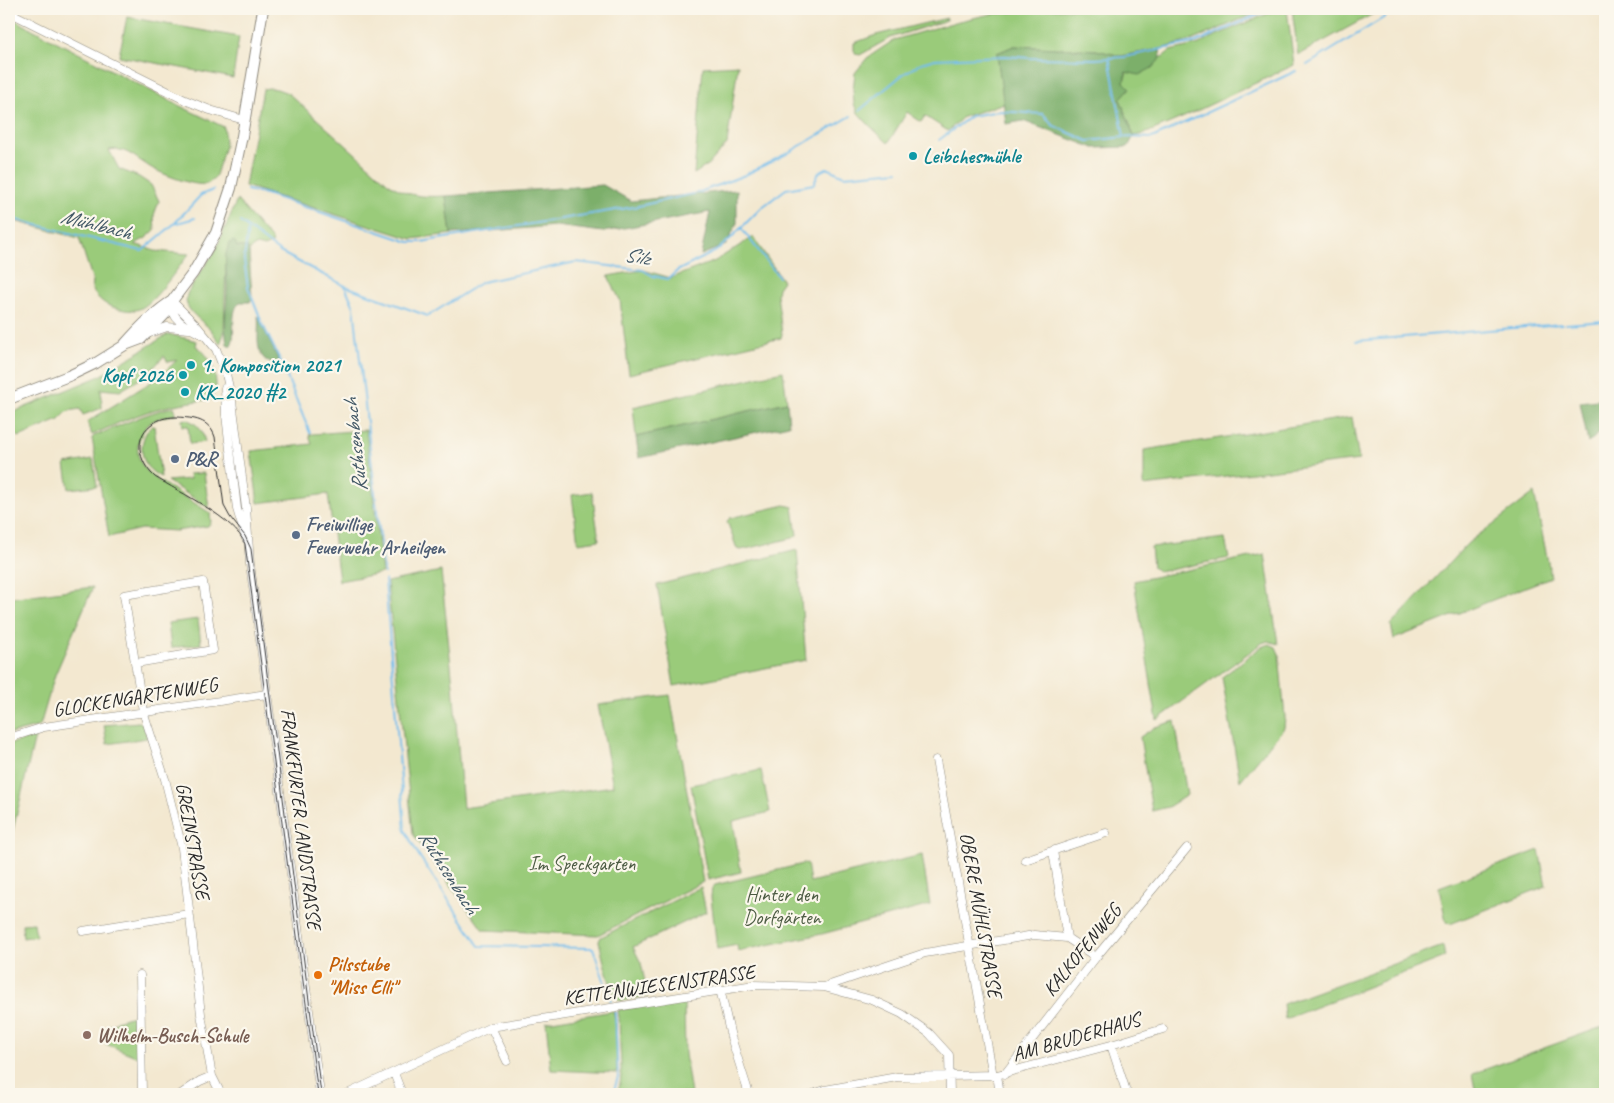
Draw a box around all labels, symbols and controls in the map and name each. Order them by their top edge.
place label: Leibchesmühle [923,144,1023,169]
marker: Leibchesmühle [907,150,919,162]
water label: Mühlbach [58,203,135,246]
water label: Silz [622,241,655,272]
place label: 1. Komposition 2021 [201,353,342,378]
marker: 1. Komposition 2021 [185,359,197,371]
place label: Kopf 2026 [102,363,175,388]
marker: Kopf 2026 [177,369,189,381]
place label: KK_2020 #2 [195,380,287,405]
marker: KK_2020 #2 [179,386,191,398]
water label: Ruthsenbach [337,395,373,493]
place label: P&R [185,447,220,472]
marker: P&R [169,453,181,465]
place label: Freiwillige Feuerwehr Arheilgen [306,512,447,560]
marker: Freiwillige Feuerwehr Arheilgen [290,529,302,541]
street label: GLOCKENGARTENWEG [51,671,221,722]
street label: FRANKFURTER LANDSTRASSE [275,707,327,934]
street label: GREINSTRASSE [170,781,216,904]
water label: Ruthsenbach [413,825,486,921]
street label: OBERE MÜHLSTRASSE [954,830,1008,1003]
park label: Im Speckgarten [528,851,637,876]
park label: Hinter den Dorfgärten [744,882,821,930]
street label: KALKOFENWEG [1037,897,1128,1001]
place label: Pilsstube "Miss Elli" [328,952,401,1000]
street label: KETTENWIESENSTRASSE [562,959,759,1011]
marker: Pilsstube "Miss Elli" [312,969,324,981]
street label: AM BRUDERHAUS [1009,1006,1147,1067]
place label: Wilhelm-Busch-Schule [97,1023,250,1048]
marker: Wilhelm-Busch-Schule [81,1029,93,1041]

